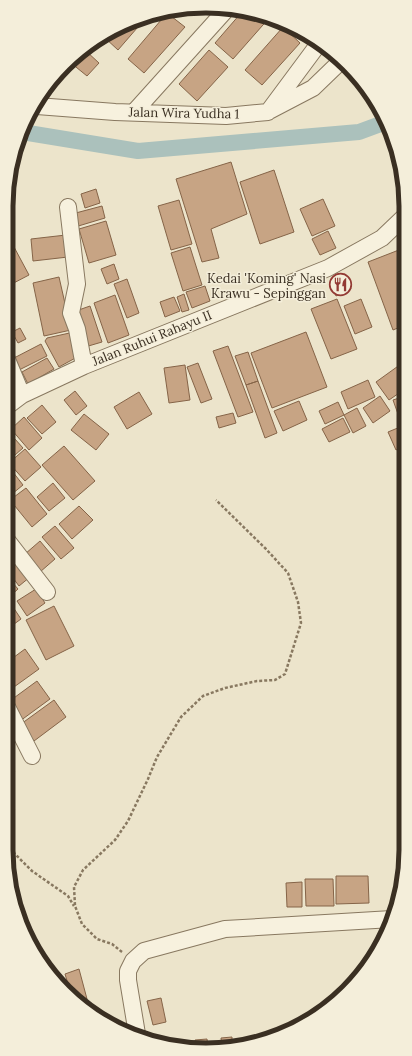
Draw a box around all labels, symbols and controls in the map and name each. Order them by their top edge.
street label: Jalan Wira Yudha 1 [127,104,240,122]
place label: Kedai 'Koming' Nasi Krawu - Sepinggan [207,270,326,302]
restaurant icon: Kedai 'Koming' Nasi Krawu - Sepinggan [328,272,354,298]
street label: Jalan Ruhui Rahayu II [89,306,214,370]

